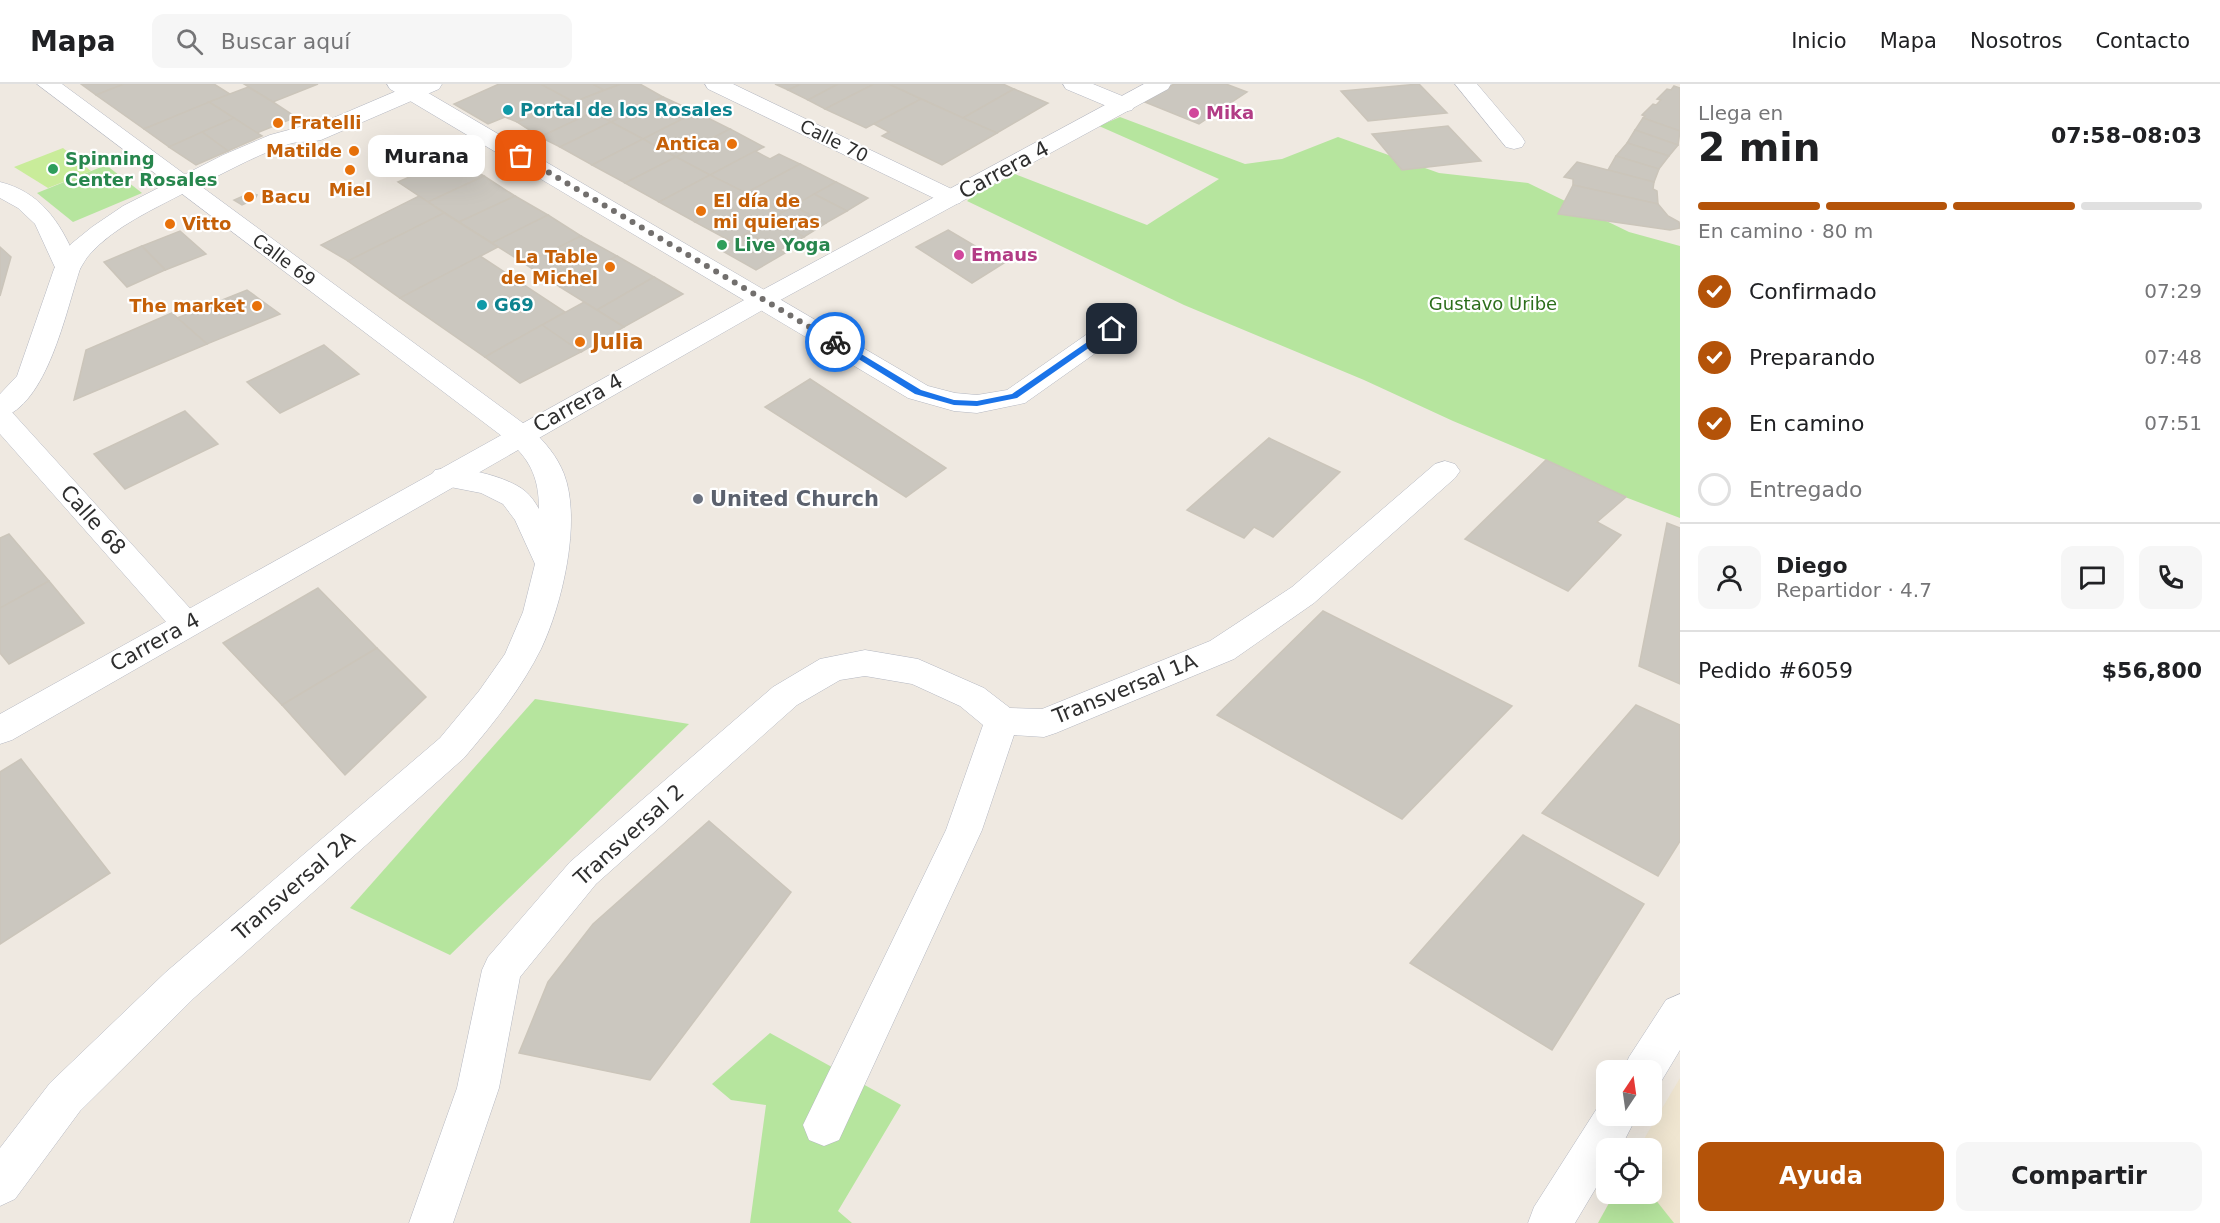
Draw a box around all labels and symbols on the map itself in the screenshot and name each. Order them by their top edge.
place label: Portal de los Rosales [520,99,733,120]
place label: Mika [1206,102,1254,123]
marker: Portal de los Rosales [501,103,515,117]
marker: Mika [1187,106,1201,120]
place label: Fratelli [290,112,362,133]
street label: Calle 70 [797,115,872,166]
marker: Fratelli [271,116,285,130]
pin [495,130,546,181]
place label: Antica [656,133,720,154]
callout: Murana [368,135,485,177]
street label: Carrera 4 [955,136,1053,204]
marker: Antica [725,137,739,151]
place label: Matilde [266,140,342,161]
marker: Matilde [347,144,361,158]
place label: Spinning Center Rosales [65,148,217,190]
marker: Spinning Center Rosales [46,162,60,176]
marker: Miel [343,163,357,177]
place label: Miel [329,179,371,200]
place label: Bacu [261,186,310,207]
marker: Bacu [242,190,256,204]
place label: El día de mi quieras [713,190,820,232]
marker: El día de mi quieras [694,204,708,218]
place label: Vitto [182,213,231,234]
marker: Vitto [163,217,177,231]
street label: Calle 69 [249,229,320,290]
place label: Live Yoga [734,234,831,255]
marker: Live Yoga [715,238,729,252]
place label: Emaus [971,244,1038,265]
place label: La Table de Michel [501,246,598,288]
marker: Emaus [952,248,966,262]
marker: La Table de Michel [603,260,617,274]
park label: Gustavo Uribe [1429,293,1557,314]
place label: G69 [494,294,534,315]
place label: The market [129,295,245,316]
marker: G69 [475,298,489,312]
marker: The market [250,299,264,313]
pin [1086,303,1137,354]
courier [805,312,865,372]
place label: Julia [590,330,643,354]
marker: Julia [573,335,587,349]
street label: Carrera 4 [529,369,627,437]
street label: Calle 68 [55,480,131,560]
place label: United Church [710,487,879,511]
marker: United Church [691,492,705,506]
street label: Carrera 4 [106,608,204,676]
street label: Transversal 1A [1048,649,1201,729]
street label: Transversal 2 [569,780,689,891]
street label: Transversal 2A [227,826,360,946]
north arrow [1596,1060,1662,1126]

